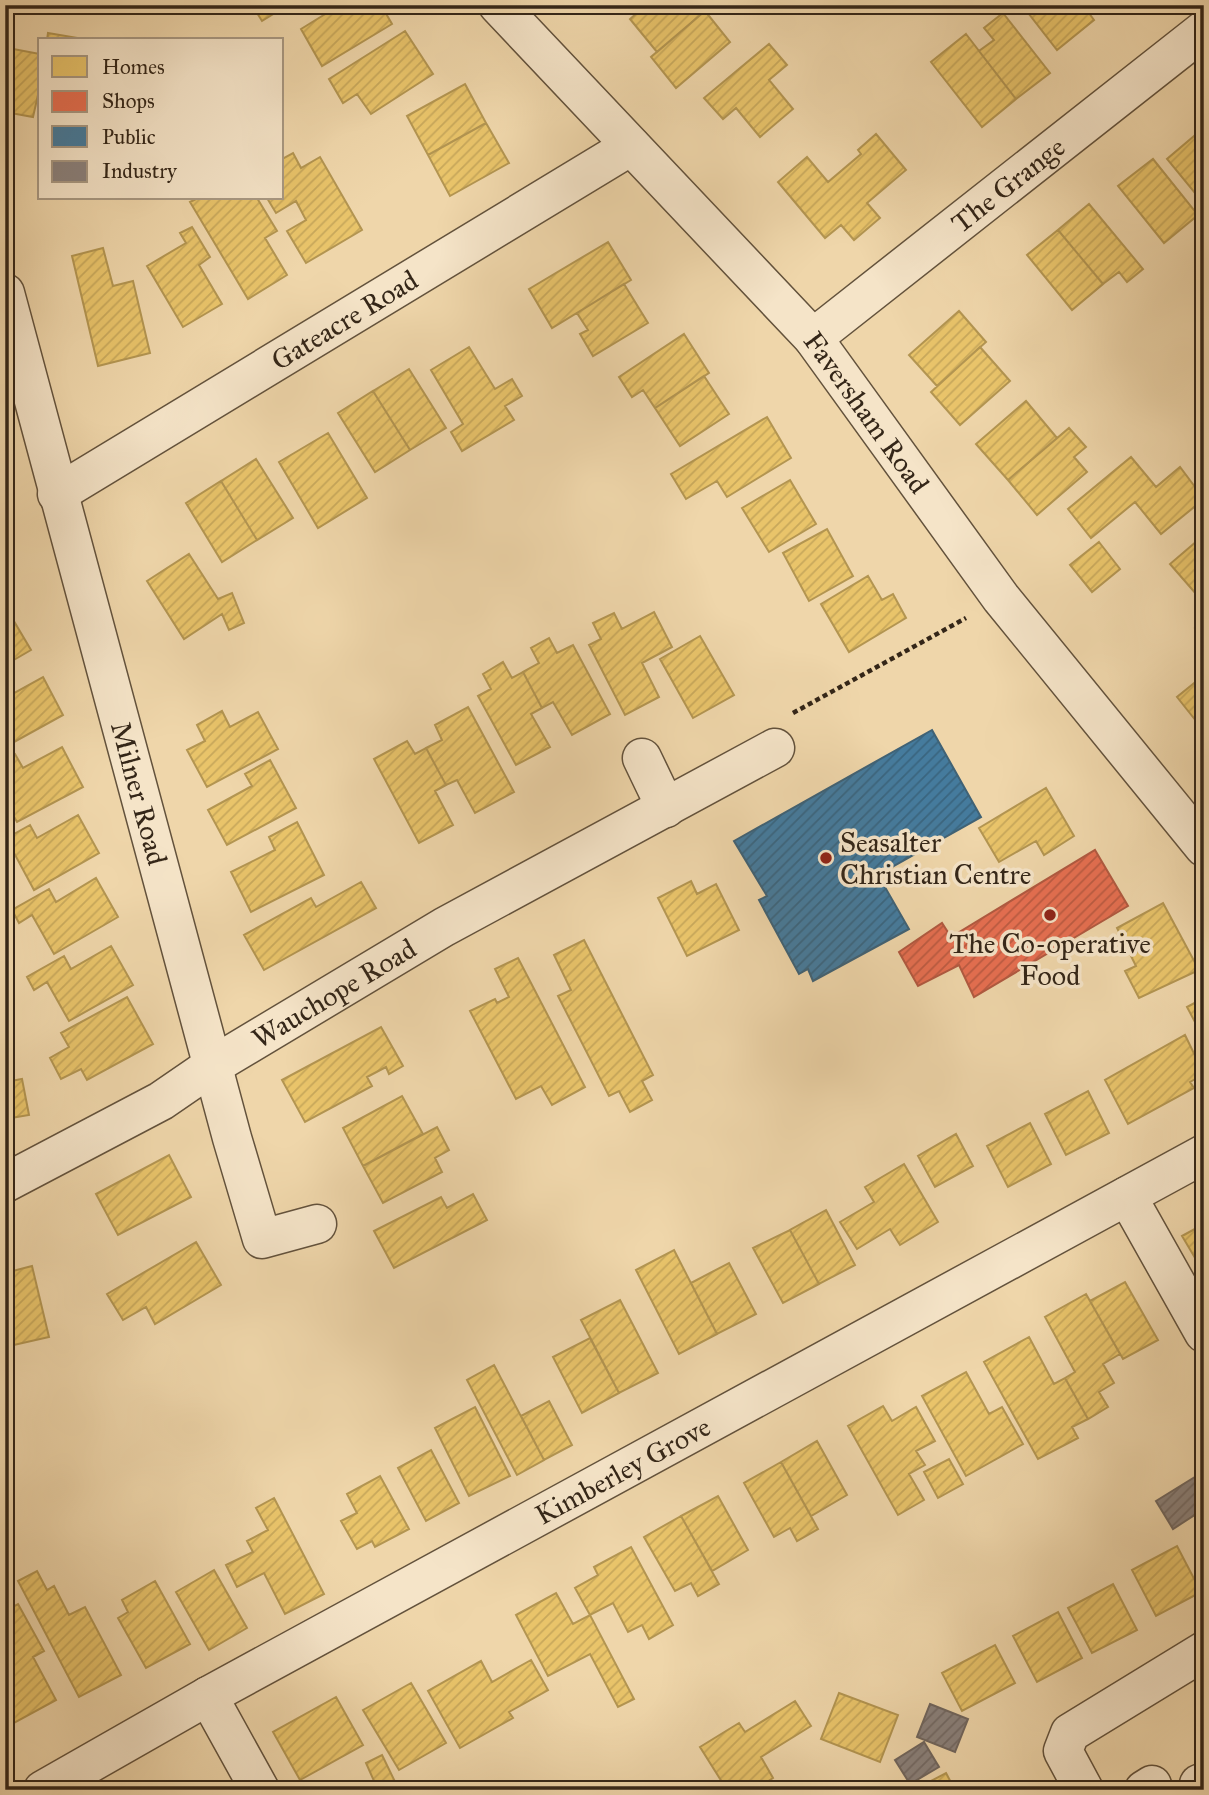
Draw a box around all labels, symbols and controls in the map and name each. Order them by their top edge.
legend [38,38,284,200]
text: Homes [102,54,165,80]
text: Shops [102,88,155,114]
text: Public [102,124,156,150]
street label: The Grange [944,129,1072,240]
text: Industry [102,158,178,184]
street label: Gateacre Road [265,262,424,378]
street label: Faversham Road [796,324,937,500]
street label: Milner Road [103,718,175,869]
place label: Seasalter Christian Centre [840,825,1031,892]
marker: Seasalter Christian Centre [818,850,834,866]
marker: The Co-operative Food [1042,907,1058,923]
place label: The Co-operative Food [949,926,1151,993]
street label: Wauchope Road [245,931,422,1056]
street label: Kimberley Grove [529,1408,716,1532]

